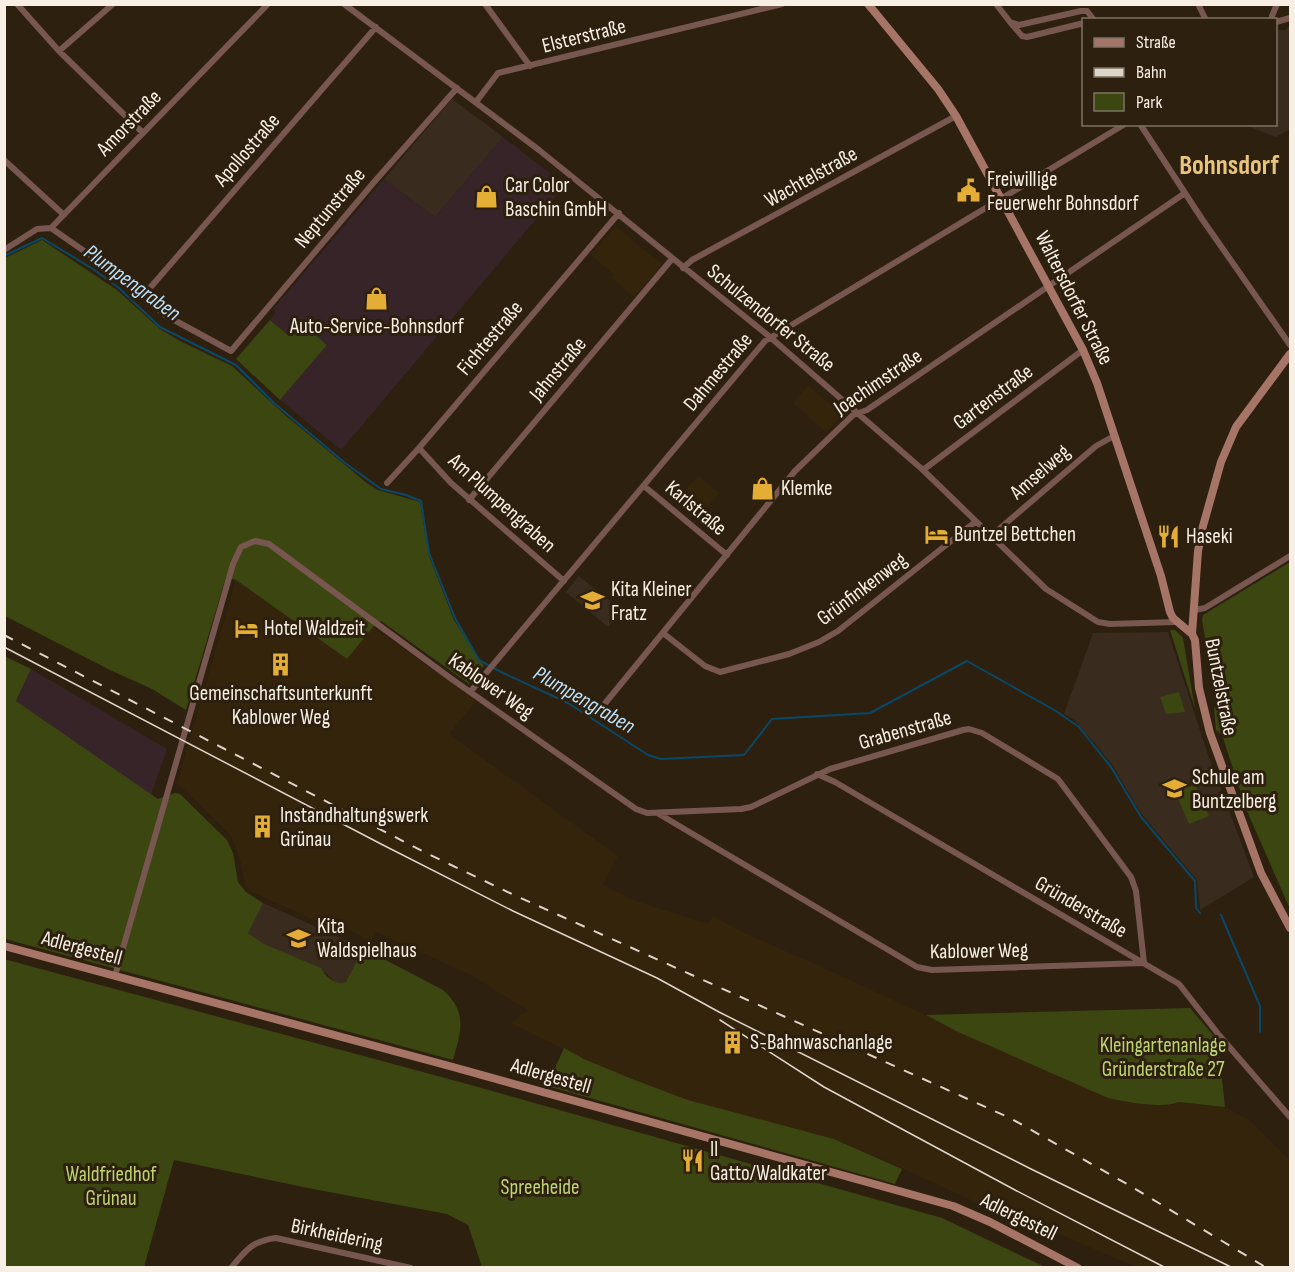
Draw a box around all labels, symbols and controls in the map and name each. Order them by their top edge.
street label: Elsterstraße [540,14,628,58]
legend [1082,18,1277,126]
text: Straße [1136,32,1176,53]
text: Bahn [1136,62,1166,83]
street label: Amorstraße [91,85,167,162]
text: Park [1136,92,1162,113]
street label: Apollostraße [208,108,285,192]
street label: Wachtelstraße [760,141,862,213]
district label: Bohnsdorf [1179,150,1279,182]
street label: Neptunstraße [289,163,371,253]
place label: Freiwillige Feuerwehr Bohnsdorf [987,167,1140,216]
place label: Car Color Baschin GmbH [505,173,607,222]
public building icon: Freiwillige Feuerwehr Bohnsdorf [956,178,982,204]
shop icon: Car Color Baschin GmbH [474,184,500,210]
street label: Waltersdorfer Straße [1030,227,1118,369]
water label: Plumpengraben [78,239,186,327]
street label: Schulzendorfer Straße [702,259,840,377]
shop icon: Auto-Service-Bohnsdorf [364,285,390,311]
street label: Fichtestraße [452,296,528,380]
place label: Auto-Service-Bohnsdorf [289,314,465,339]
street label: Dahmestraße [678,328,758,416]
street label: Jahnstraße [524,332,592,407]
street label: Joachimstraße [828,343,927,421]
street label: Gartenstraße [948,359,1038,435]
street label: Amselweg [1004,439,1075,505]
street label: Am Plumpengraben [442,448,561,558]
street label: Karlstraße [660,475,732,541]
shop icon: Klemke [750,475,776,501]
place label: Klemke [781,476,833,501]
hotel icon: Buntzel Bettchen [923,521,949,547]
place label: Buntzel Bettchen [954,522,1076,547]
restaurant icon: Haseki [1155,523,1181,549]
place label: Haseki [1186,524,1233,549]
street label: Grünfinkenweg [812,547,912,631]
place label: Kita Kleiner Fratz [611,577,691,626]
school or university icon: Kita Kleiner Fratz [580,588,606,614]
hotel icon: Hotel Waldzeit [233,615,259,641]
place label: Hotel Waldzeit [264,616,365,641]
street label: Buntzelstraße [1199,636,1243,738]
street label: Kablower Weg [444,648,538,724]
building icon: Gemeinschaftsunterkunft Kablower Weg [268,652,294,678]
water label: Plumpengraben [528,660,640,740]
place label: Gemeinschaftsunterkunft Kablower Weg [189,681,373,730]
street label: Grabenstraße [856,705,954,755]
place label: Schule am Buntzelberg [1192,765,1276,814]
school or university icon: Schule am Buntzelberg [1161,776,1187,802]
place label: Instandhaltungswerk Grünau [280,803,428,852]
building icon: Instandhaltungswerk Grünau [249,814,275,840]
street label: Gründerstraße [1030,871,1132,943]
place label: Kita Waldspielhaus [317,914,417,963]
street label: Adlergestell [38,925,125,971]
school or university icon: Kita Waldspielhaus [286,925,312,951]
street label: Kablower Weg [930,938,1028,964]
building icon: S-Bahnwaschanlage [719,1029,745,1055]
place label: S-Bahnwaschanlage [750,1030,893,1055]
park label: Kleingartenanlage Gründerstraße 27 [1100,1033,1226,1082]
street label: Adlergestell [507,1052,594,1099]
place label: Il Gatto/Waldkater [710,1137,827,1186]
restaurant icon: Il Gatto/Waldkater [679,1148,705,1174]
park label: Waldfriedhof Grünau [66,1162,157,1211]
park label: Spreeheide [501,1175,579,1200]
street label: Adlergestell [976,1187,1061,1246]
street label: Birkheidering [289,1213,385,1257]

